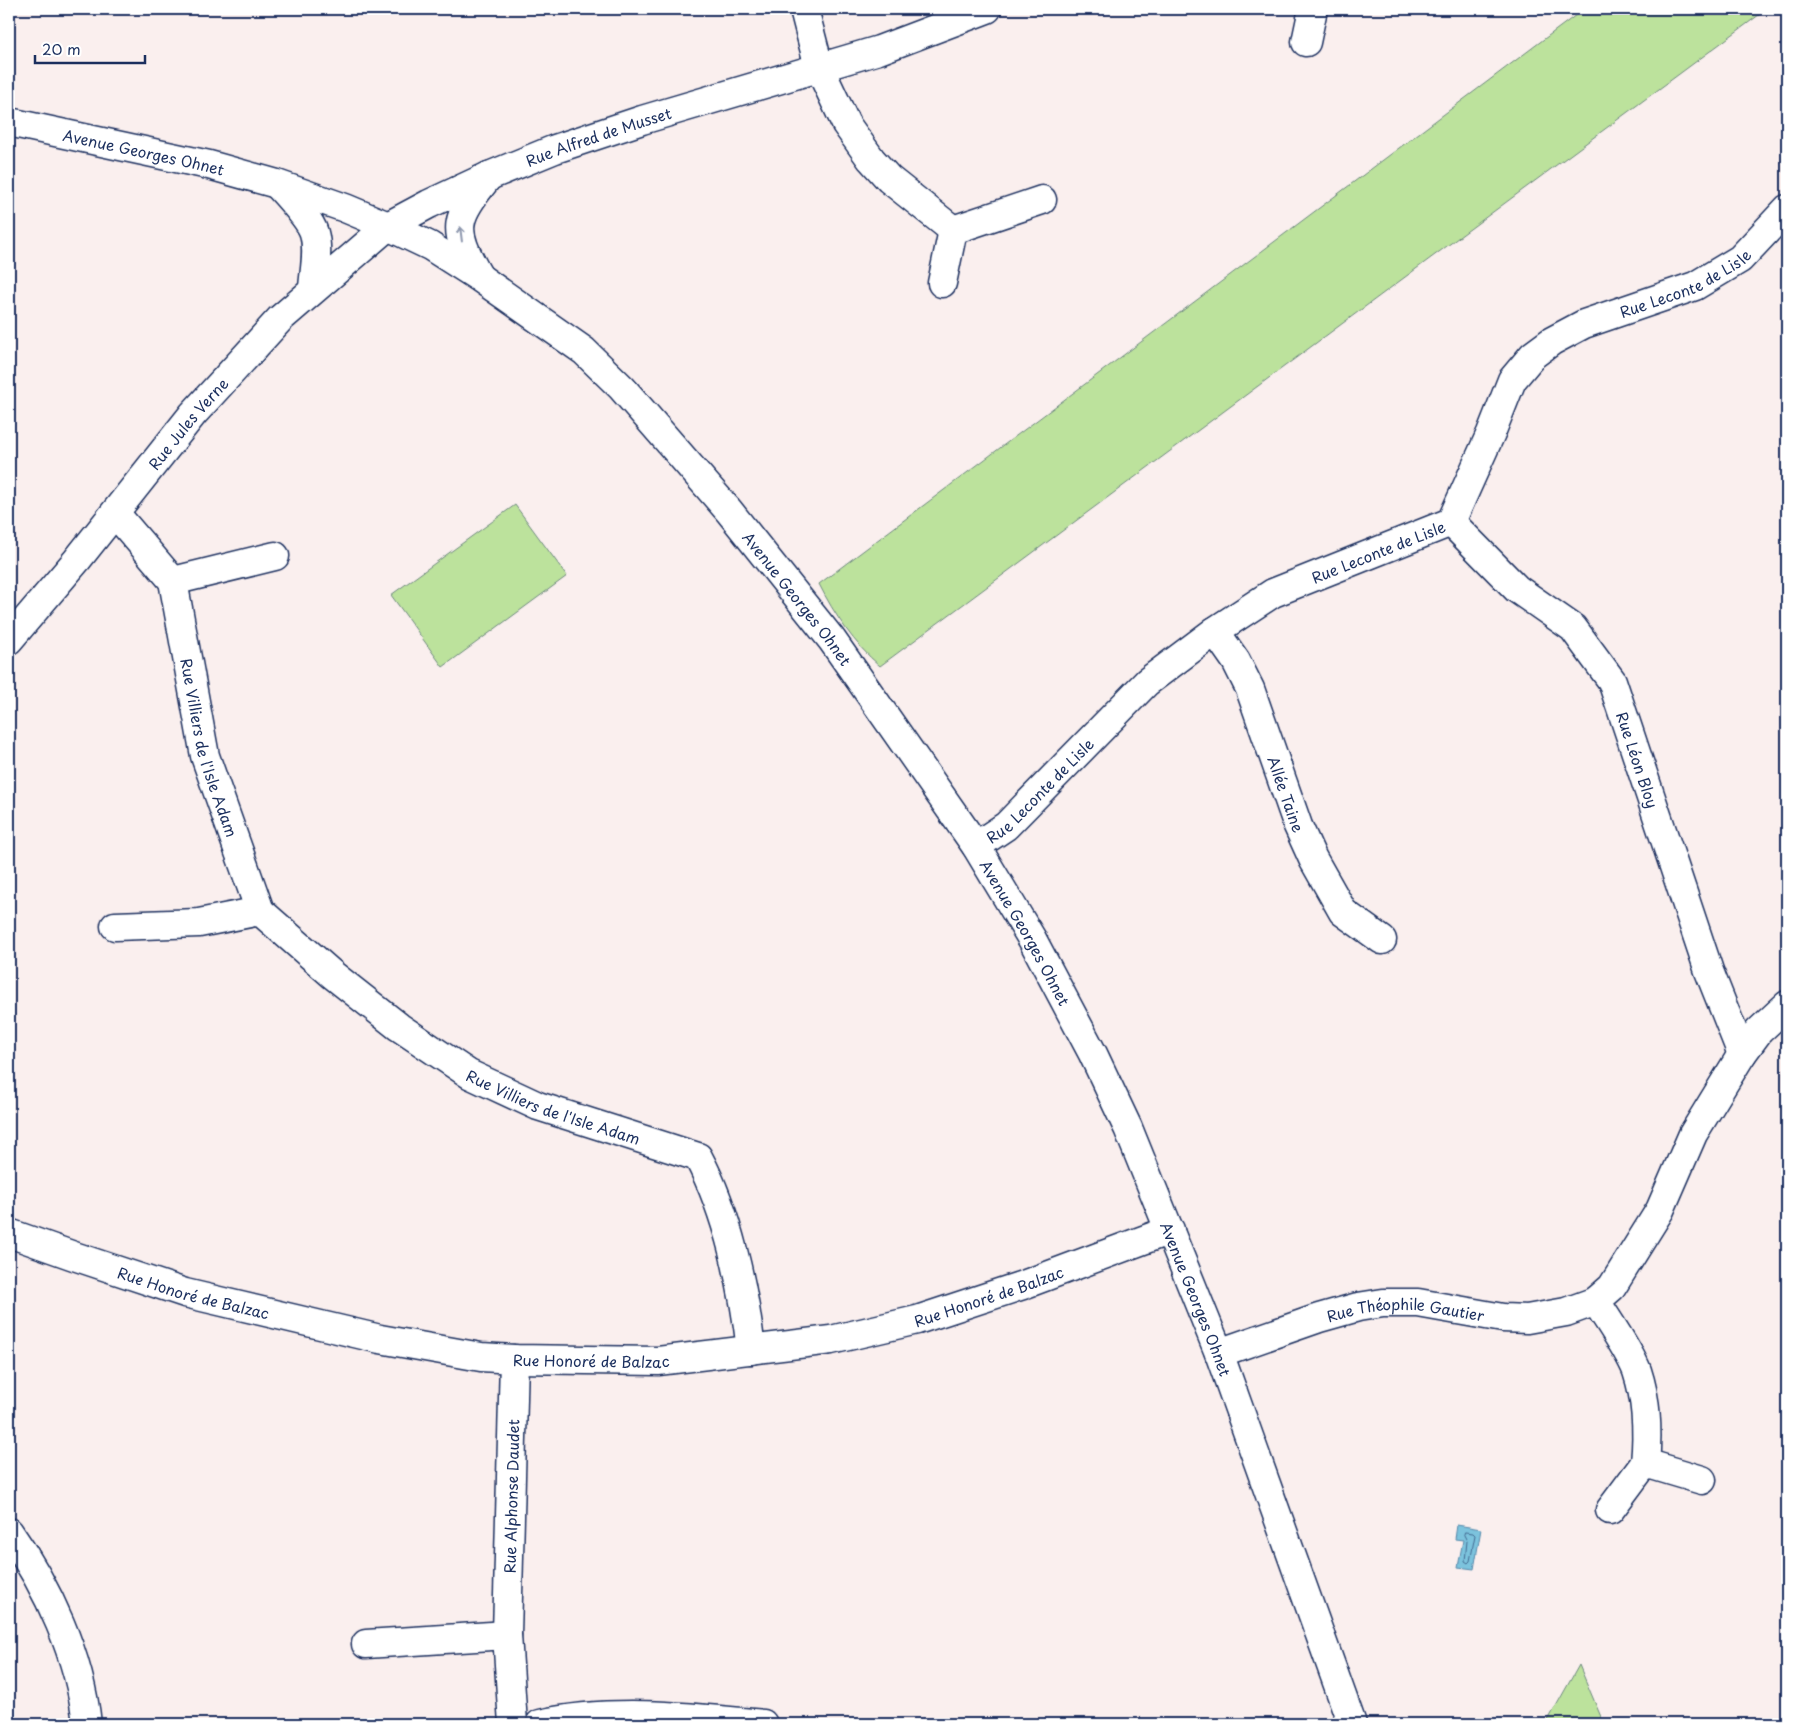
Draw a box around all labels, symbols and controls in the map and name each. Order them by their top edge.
scale bar [35,32,145,64]
text: 20 m [42,37,81,60]
street label: Rue Alfred de Musset [522,101,674,171]
street label: Avenue Georges Ohnet [61,122,227,180]
one-way arrow [456,226,466,242]
street label: Rue Leconte de Lisle [1616,243,1756,323]
street label: Rue Jules Verne [142,372,233,474]
street label: Rue Leconte de Lisle [1308,514,1448,588]
street label: Avenue Georges Ohnet [738,526,858,670]
street label: Rue Villiers de l'Isle Adam [176,656,244,840]
street label: Rue Léon Bloy [1611,708,1665,811]
street label: Rue Leconte de Lisle [981,732,1098,848]
street label: Allée Taine [1263,753,1311,836]
street label: Avenue Georges Ohnet [975,855,1077,1009]
street label: Rue Villiers de l'Isle Adam [463,1063,643,1149]
street label: Avenue Georges Ohnet [1156,1218,1238,1379]
street label: Rue Honoré de Balzac [911,1259,1067,1332]
street label: Rue Honoré de Balzac [115,1260,272,1324]
street label: Rue Théophile Gautier [1324,1292,1486,1327]
street label: Rue Honoré de Balzac [513,1347,671,1373]
street label: Rue Alphonse Daudet [497,1419,524,1574]

